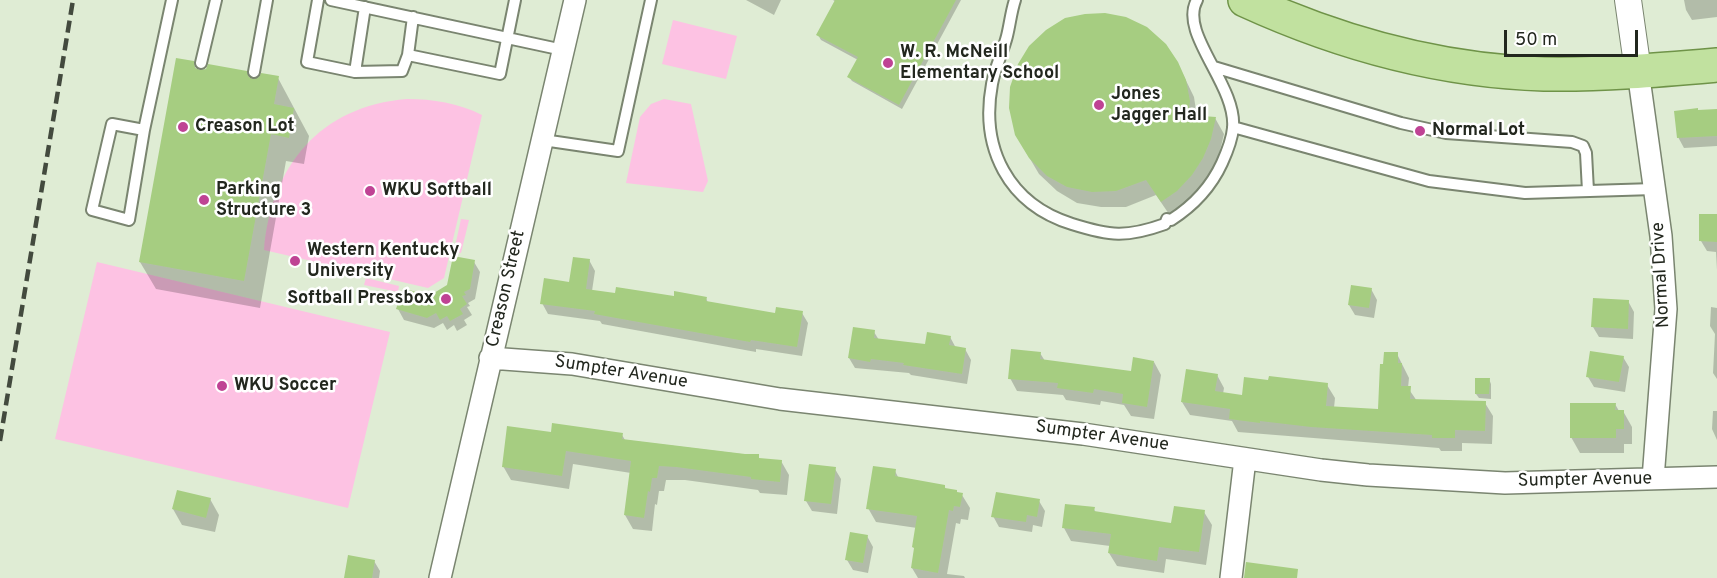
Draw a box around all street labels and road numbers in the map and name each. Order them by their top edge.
street label: Normal Drive [1648,221,1676,329]
street label: Creason Street [483,228,531,350]
street label: Sumpter Avenue [553,352,689,394]
street label: Sumpter Avenue [1034,417,1170,457]
street label: Sumpter Avenue [1518,469,1652,493]

